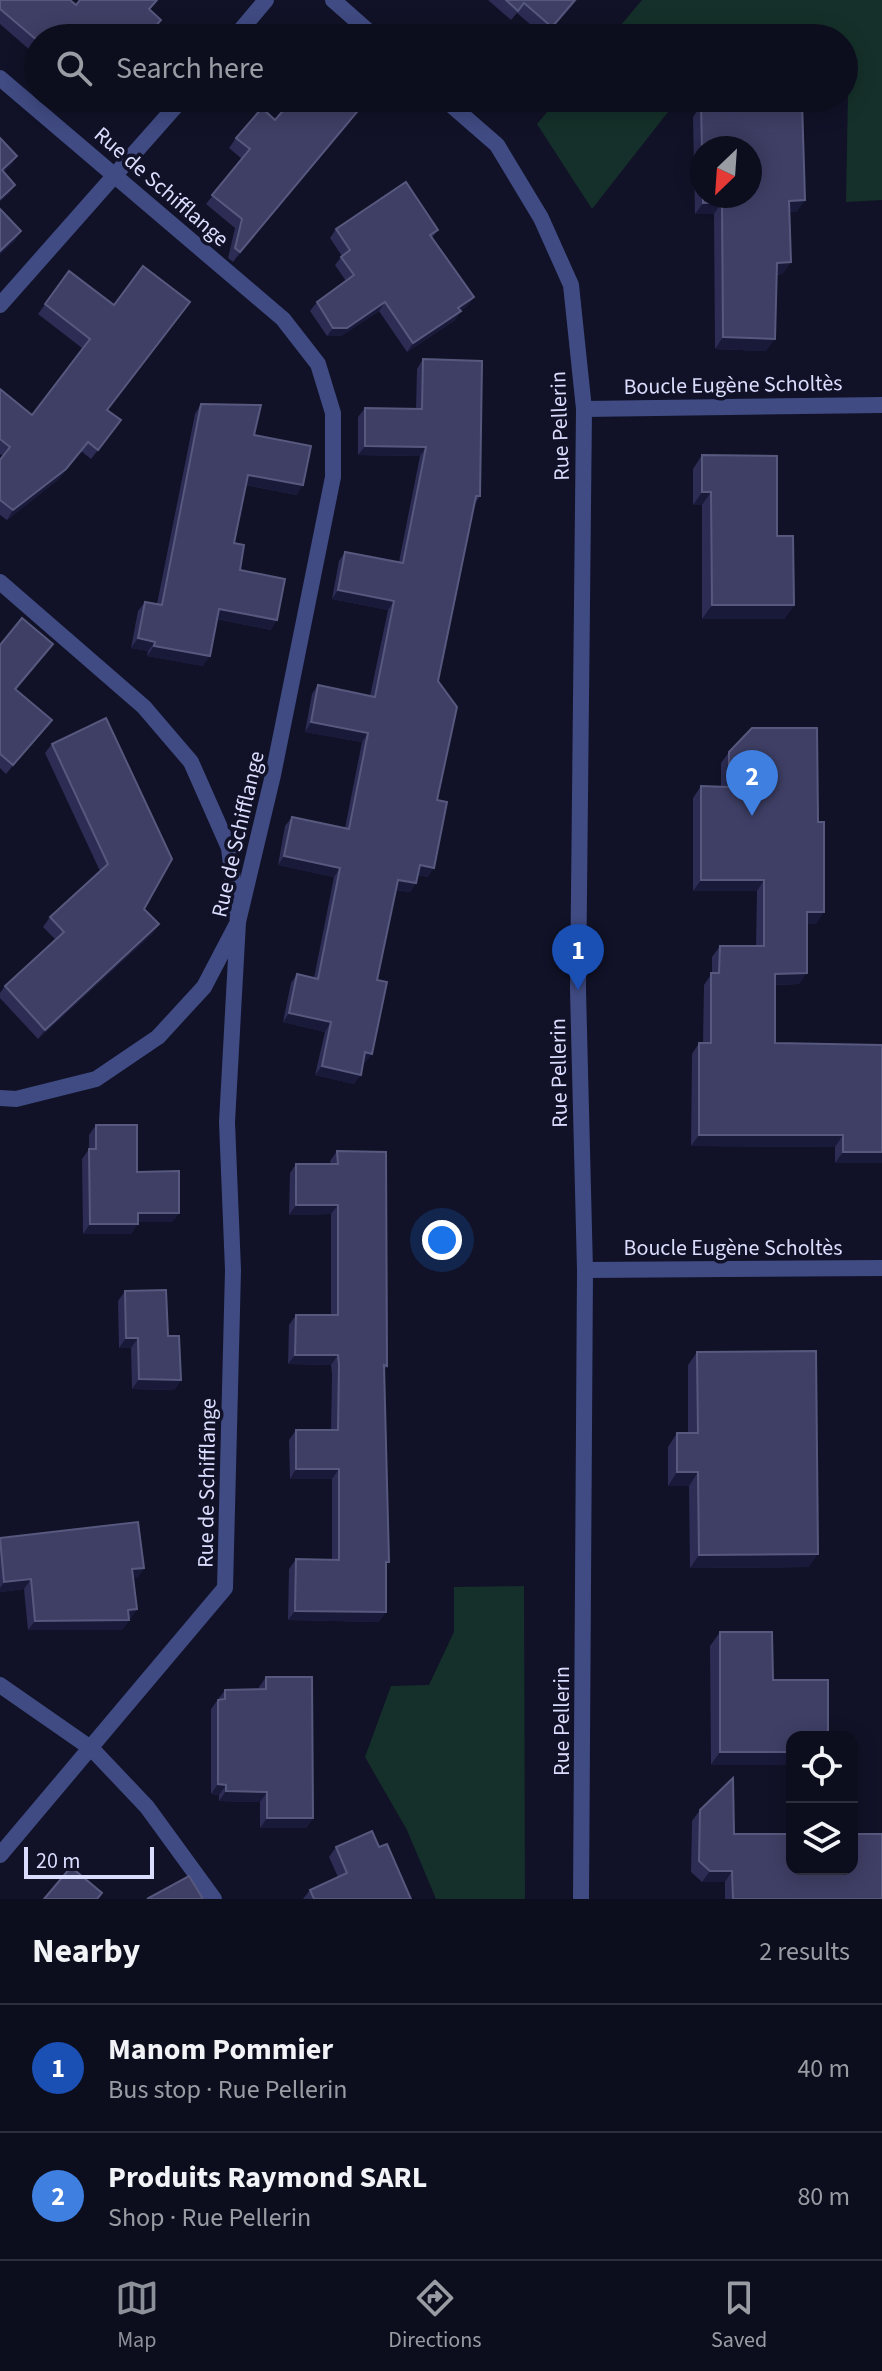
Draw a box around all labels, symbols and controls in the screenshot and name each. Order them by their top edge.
search box [24,24,858,112]
icon: search [52,46,96,90]
text: Search here [116,47,264,90]
street label: Rue de Schifflange [87,119,236,255]
north arrow [690,136,762,208]
street label: Boucle Eugène Scholtès [623,367,843,403]
street label: Rue Pellerin [542,371,578,481]
street label: Rue de Schifflange [203,748,273,920]
pin: 2 [726,750,778,816]
pin: 1 [552,924,604,990]
street label: Rue Pellerin [542,1018,576,1128]
your location [422,1220,462,1260]
street label: Boucle Eugène Scholtès [624,1232,842,1264]
street label: Rue de Schifflange [190,1398,224,1568]
street label: Rue Pellerin [546,1666,578,1776]
map controls [786,1731,858,1875]
button: locate [786,1731,858,1803]
button: layers [786,1803,858,1875]
scale bar [24,1843,154,1879]
text: 20 m [36,1845,81,1877]
text: Nearby [32,1927,140,1976]
text: 2 results [759,1933,850,1970]
text: Manom Pommier [108,2028,333,2071]
text: 1 [51,2050,65,2087]
text: 40 m [797,2050,850,2087]
text: Bus stop · Rue Pellerin [108,2071,348,2108]
text: Produits Raymond SARL [108,2156,427,2199]
text: 2 [51,2178,65,2215]
text: 80 m [797,2178,850,2215]
text: Shop · Rue Pellerin [108,2199,311,2236]
tab: Map [115,2276,159,2356]
tab: Directions [388,2276,481,2356]
tab: Saved [711,2276,767,2356]

